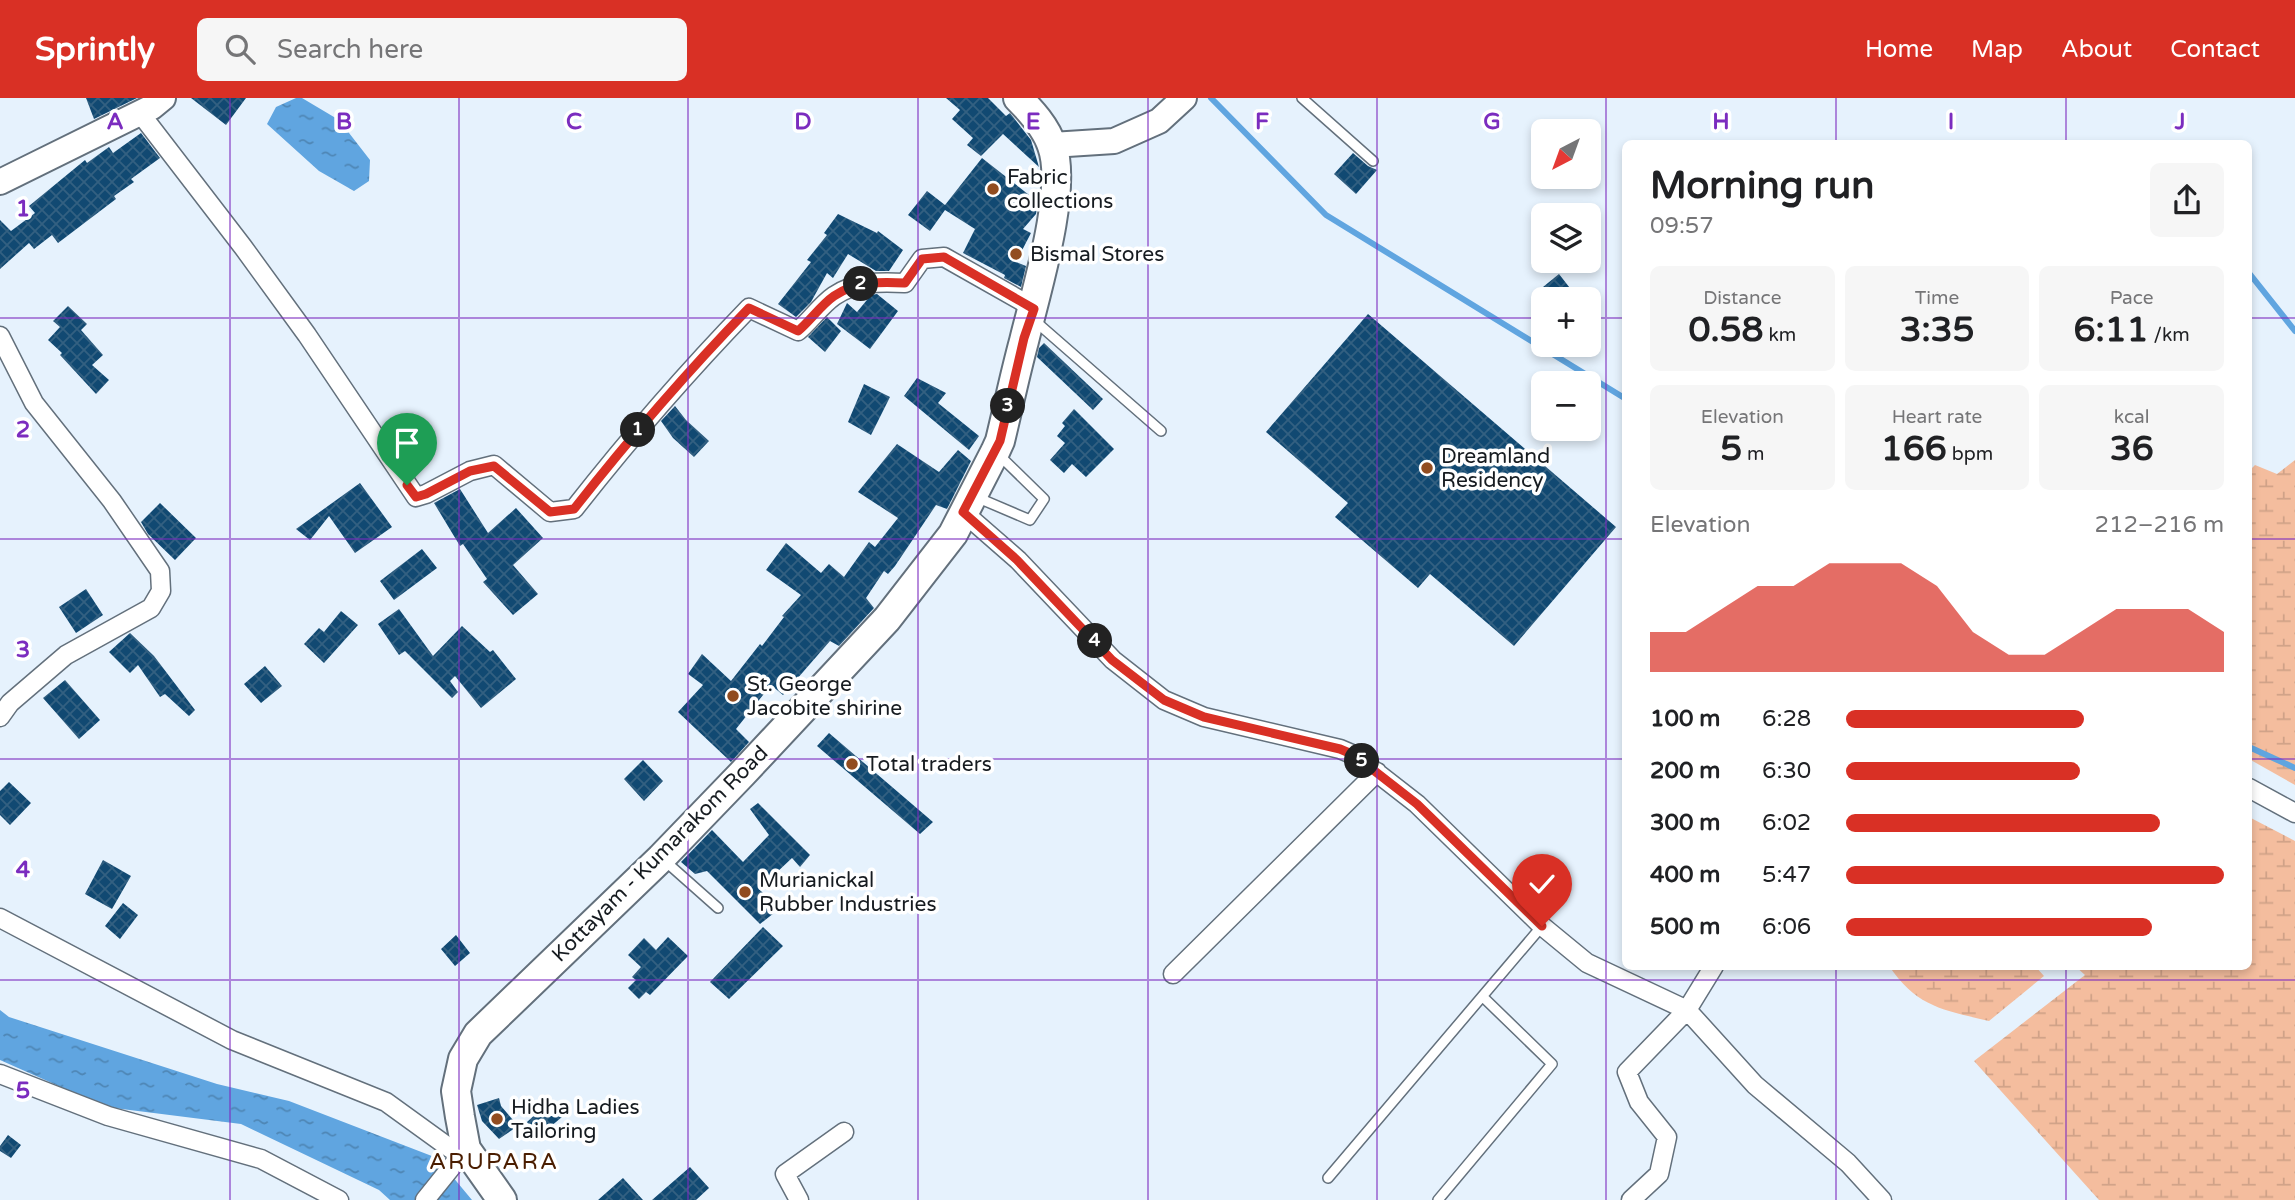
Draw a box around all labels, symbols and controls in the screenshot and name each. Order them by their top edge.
search box [197,18,687,81]
text: Sprintly [35,30,155,69]
icon: search [221,30,259,68]
text: Search here [277,34,423,65]
text: Home [1865,35,1933,64]
text: Map [1971,35,2023,64]
text: About [2061,35,2132,64]
text: Contact [2170,35,2260,64]
text: A [106,108,124,136]
text: B [336,108,352,136]
text: C [566,108,582,136]
text: D [794,108,812,136]
text: E [1026,108,1040,136]
text: F [1255,108,1269,136]
text: G [1483,108,1501,136]
text: H [1712,108,1730,136]
text: I [1948,108,1954,136]
text: J [2174,108,2185,136]
north arrow [1531,119,1601,189]
map controls [1531,119,1601,441]
text: Morning run [1650,163,1874,209]
button: share [2150,163,2224,237]
place label: Fabric collections [1007,165,1113,214]
marker: Fabric collections [985,181,1001,197]
text: 1 [16,195,30,223]
button: layers [1531,203,1601,273]
text: 09:57 [1650,212,1714,240]
place label: Bismal Stores [1030,242,1164,267]
marker: Bismal Stores [1008,246,1024,262]
pin: 2 [844,266,878,302]
text: 2 [855,272,866,294]
button: + [1531,287,1601,357]
text: Distance [1703,287,1781,309]
text: Time [1915,287,1959,309]
text: Pace [2110,287,2154,309]
text: 0.58 [1688,309,1763,351]
text: 3:35 [1899,309,1975,351]
text: 6:11 [2074,309,2149,351]
text: km [1763,324,1796,346]
text: /km [2149,324,2190,346]
button: − [1531,371,1601,441]
pin: 3 [990,388,1026,424]
text: 3 [1002,394,1013,416]
text: Elevation [1701,406,1784,428]
text: Heart rate [1892,406,1982,428]
text: kcal [2114,406,2150,428]
pin: 1 [620,412,656,448]
pin [377,413,437,485]
text: 2 [16,416,30,444]
text: 1 [632,418,643,440]
icon: arrive [388,424,426,462]
text: 5 [1720,428,1742,470]
text: 166 [1881,428,1947,470]
text: 36 [2110,428,2154,470]
text: m [1742,443,1765,465]
text: bpm [1947,443,1993,465]
place label: Dreamland Residency [1441,444,1550,493]
marker: Dreamland Residency [1419,460,1435,476]
text: Elevation [1650,511,1751,539]
text: 212–216 m [2095,511,2224,539]
pin: 4 [1078,624,1112,658]
text: 4 [1089,629,1100,651]
text: 3 [16,636,30,664]
place label: St. George Jacobite shirine [747,672,902,721]
marker: St. George Jacobite shirine [725,688,741,704]
text: 100 m [1650,705,1720,733]
text: 6:28 [1762,705,1811,733]
street label: Kottayam - Kumarakom Road [547,741,773,967]
pin: 5 [1344,744,1380,778]
text: 5 [1356,749,1367,771]
place label: Total traders [866,752,992,777]
marker: Total traders [844,756,860,772]
text: 200 m [1650,757,1720,785]
text: 6:30 [1762,757,1811,785]
text: 300 m [1650,809,1720,837]
text: 6:02 [1762,809,1811,837]
pin [1512,854,1572,926]
text: 4 [16,856,31,884]
text: 400 m [1650,861,1720,889]
text: 5:47 [1762,861,1811,889]
icon: check [1523,865,1561,903]
place label: Murianickal Rubber Industries [759,868,937,917]
marker: Murianickal Rubber Industries [737,884,753,900]
text: 500 m [1650,913,1720,941]
text: 6:06 [1762,913,1811,941]
text: 5 [16,1077,30,1105]
place label: Hidha Ladies Tailoring [511,1095,640,1144]
marker: Hidha Ladies Tailoring [489,1111,505,1127]
district label: ARUPARA [429,1148,559,1176]

